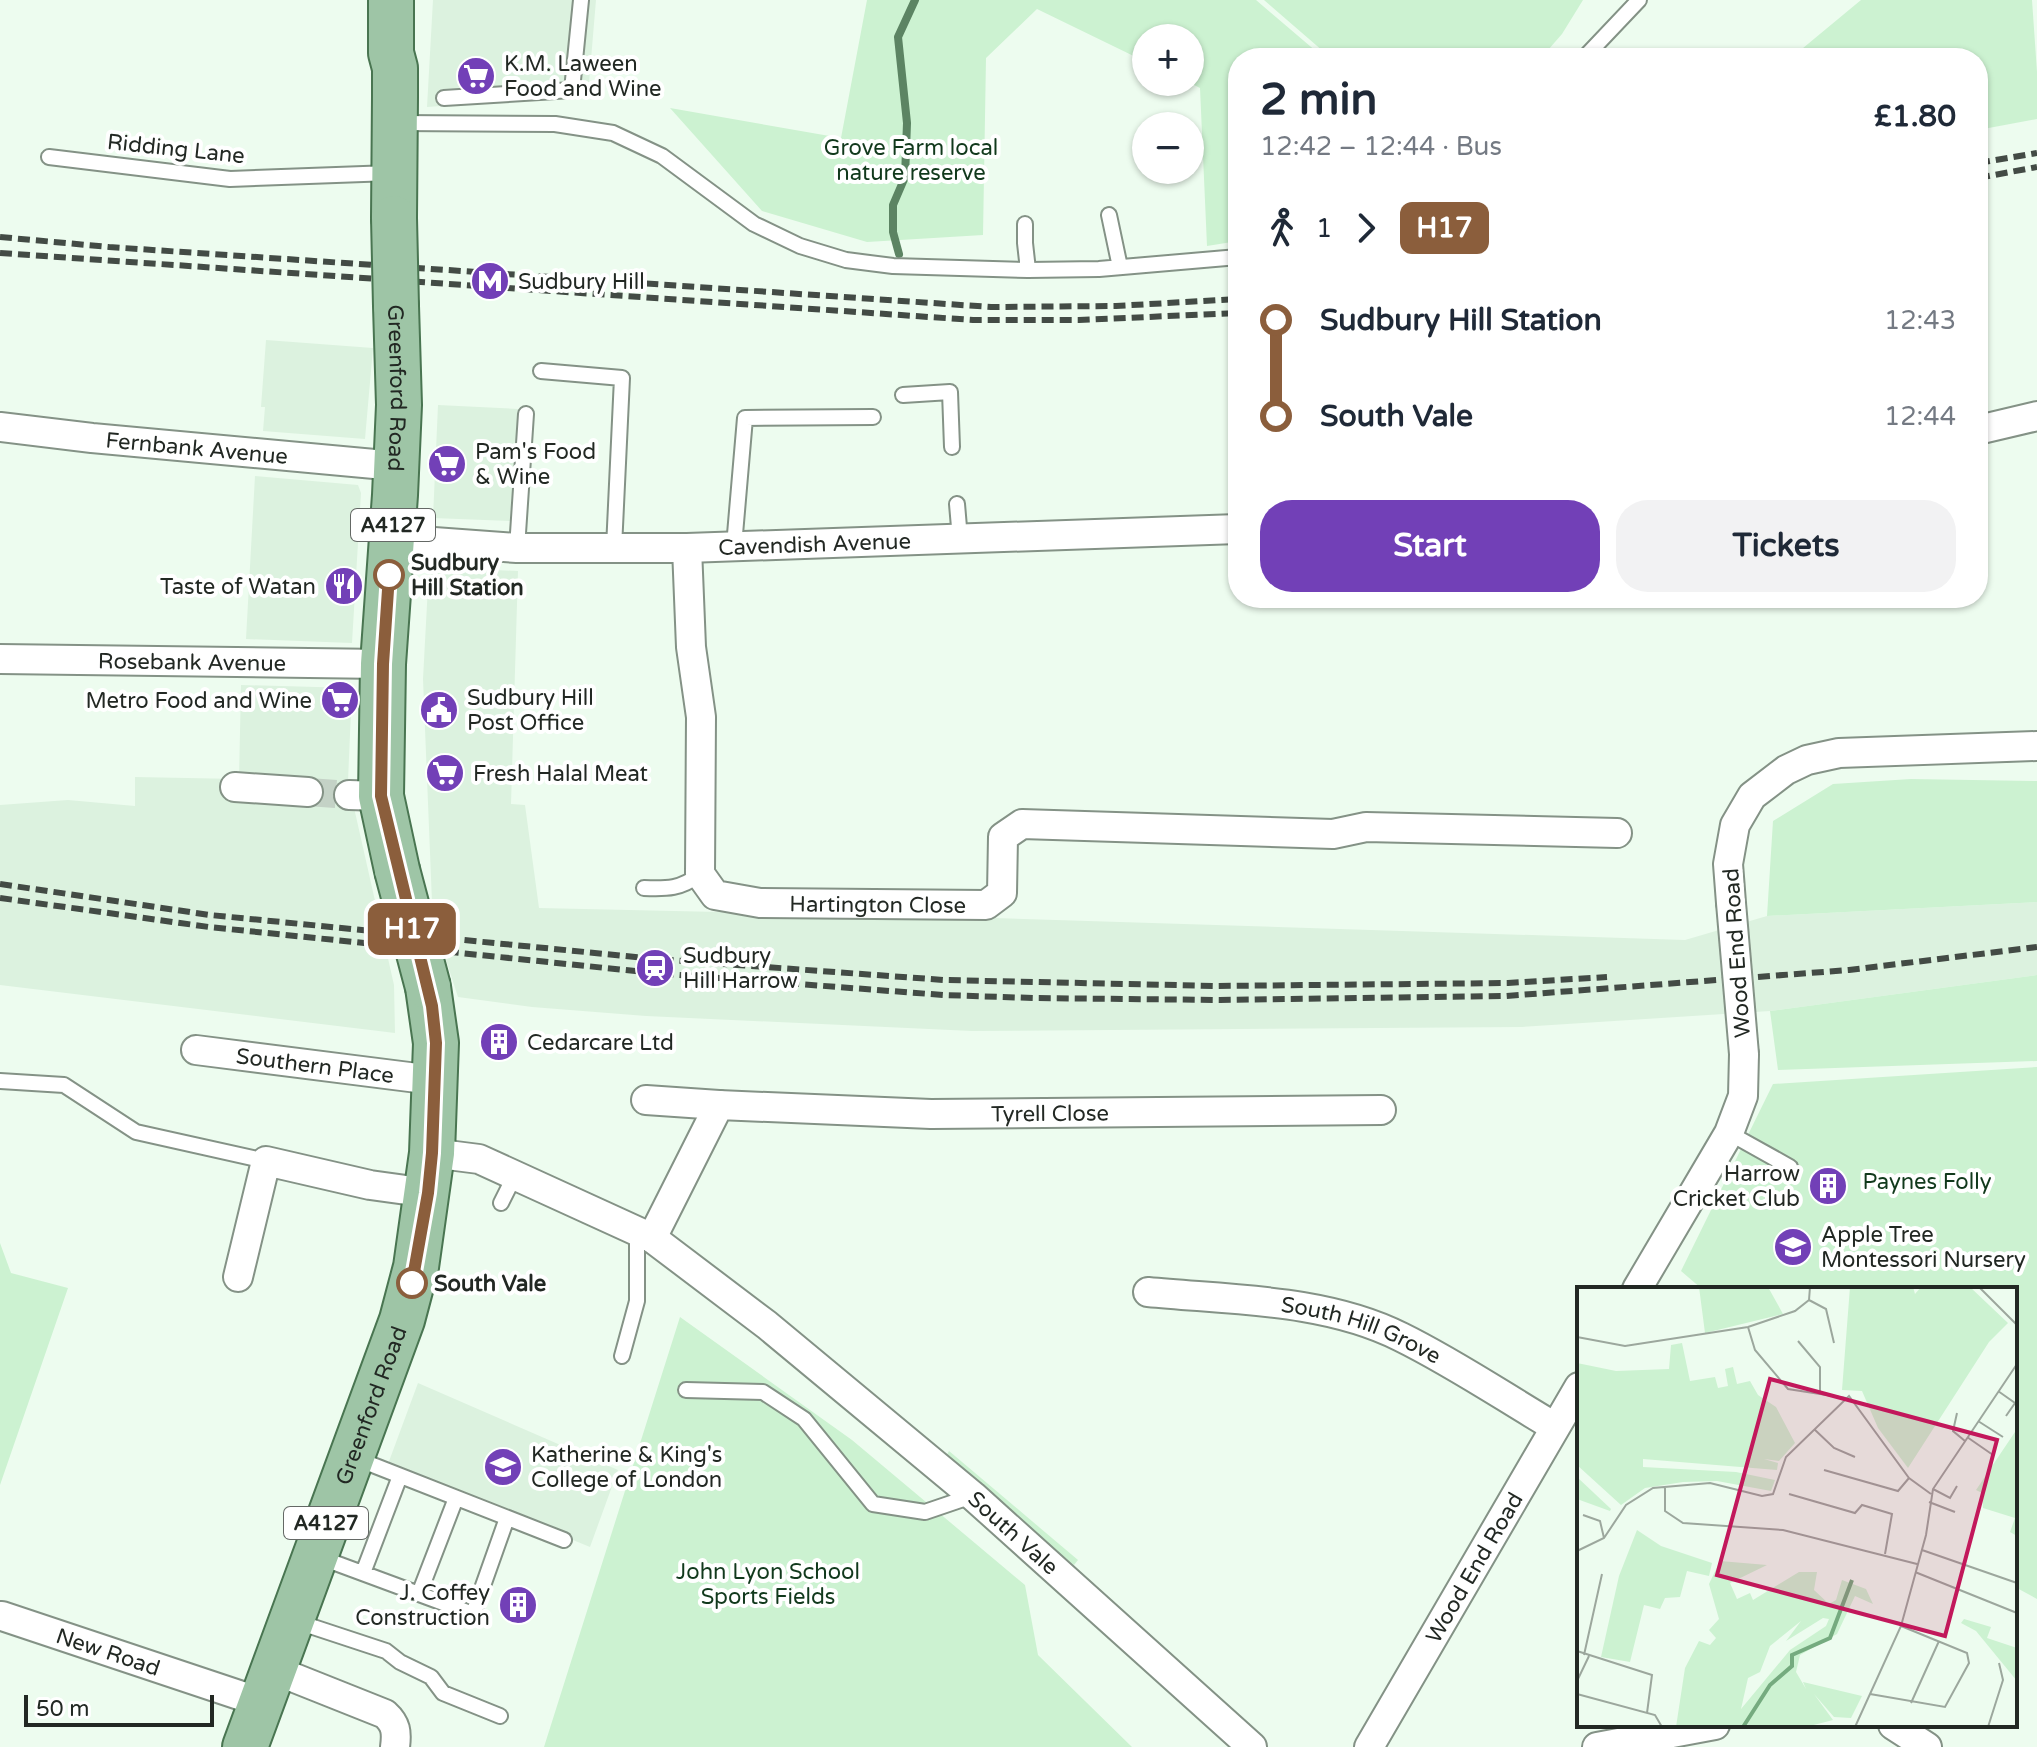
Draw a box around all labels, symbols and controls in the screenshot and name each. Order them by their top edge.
map controls [1132,24,1204,184]
button: + [1132,24,1204,96]
place label: K.M. Laween Food and Wine [504,51,662,102]
supermarket icon: K.M. Laween Food and Wine [455,55,497,97]
text: 2 min [1260,74,1377,127]
text: £1.80 [1874,98,1956,135]
button: − [1132,112,1204,184]
street label: Ridding Lane [106,129,246,169]
text: 12:42 – 12:44 · Bus [1260,131,1502,162]
park label: Grove Farm local nature reserve [824,135,998,186]
icon: walk [1260,206,1304,250]
icon: forward [1344,206,1388,250]
text: H17 [1416,211,1473,245]
text: 1 [1316,213,1332,244]
metro station icon: Sudbury Hill [469,260,511,302]
place label: Sudbury Hill [518,269,645,295]
text: Sudbury Hill Station [1320,302,1602,339]
street label: Greenford Road [382,304,411,472]
text: 12:43 [1884,305,1956,336]
text: South Vale [1320,398,1473,435]
text: 12:44 [1884,401,1956,432]
street label: Fernbank Avenue [105,427,289,470]
place label: Pam's Food & Wine [475,439,596,490]
supermarket icon: Pam's Food & Wine [426,443,468,485]
button: Start [1260,500,1600,592]
button: Tickets [1616,500,1956,592]
road number: A4127 [351,509,435,541]
street label: Cavendish Avenue [718,528,911,561]
place label: Sudbury Hill Station [411,550,524,601]
marker: Sudbury Hill Station [374,560,404,590]
restaurant icon: Taste of Watan [323,565,365,607]
place label: Taste of Watan [160,574,316,600]
street label: Rosebank Avenue [98,648,286,677]
supermarket icon: Metro Food and Wine [319,679,361,721]
place label: Sudbury Hill Post Office [467,685,594,736]
place label: Metro Food and Wine [85,688,312,714]
public building icon: Sudbury Hill Post Office [418,689,460,731]
supermarket icon: Fresh Halal Meat [424,752,466,794]
place label: Fresh Halal Meat [473,761,648,787]
street label: Wood End Road [1718,867,1756,1039]
street label: Hartington Close [789,891,966,919]
line badge: H17 [366,903,458,955]
text: H17 [384,912,440,946]
place label: Sudbury Hill Harrow [683,943,798,994]
station icon: Sudbury Hill Harrow [634,947,676,989]
building icon: Cedarcare Ltd [478,1021,520,1063]
place label: Cedarcare Ltd [527,1030,674,1056]
street label: Southern Place [235,1043,395,1089]
street label: Tyrell Close [991,1100,1109,1127]
place label: Harrow Cricket Club [1673,1161,1800,1212]
building icon: Harrow Cricket Club [1807,1165,1849,1207]
park label: Paynes Folly [1863,1169,1992,1195]
place label: Apple Tree Montessori Nursery [1821,1222,2026,1273]
school or university icon: Apple Tree Montessori Nursery [1772,1226,1814,1268]
marker: South Vale [397,1268,427,1298]
place label: South Vale [434,1271,546,1297]
inset map [1577,1287,2017,1727]
street label: South Hill Grove [1279,1292,1445,1370]
street label: Greenford Road [331,1323,413,1489]
place label: Katherine & King's College of London [531,1442,722,1493]
school or university icon: Katherine & King's College of London [482,1446,524,1488]
street label: South Vale [962,1486,1063,1580]
street label: Wood End Road [1421,1488,1529,1648]
road number: A4127 [284,1507,368,1539]
park label: John Lyon School Sports Fields [676,1559,860,1610]
place label: J. Coffey Construction [355,1580,490,1631]
building icon: J. Coffey Construction [497,1584,539,1626]
street label: New Road [53,1623,163,1682]
scale bar [24,1691,214,1727]
text: 50 m [36,1696,90,1722]

